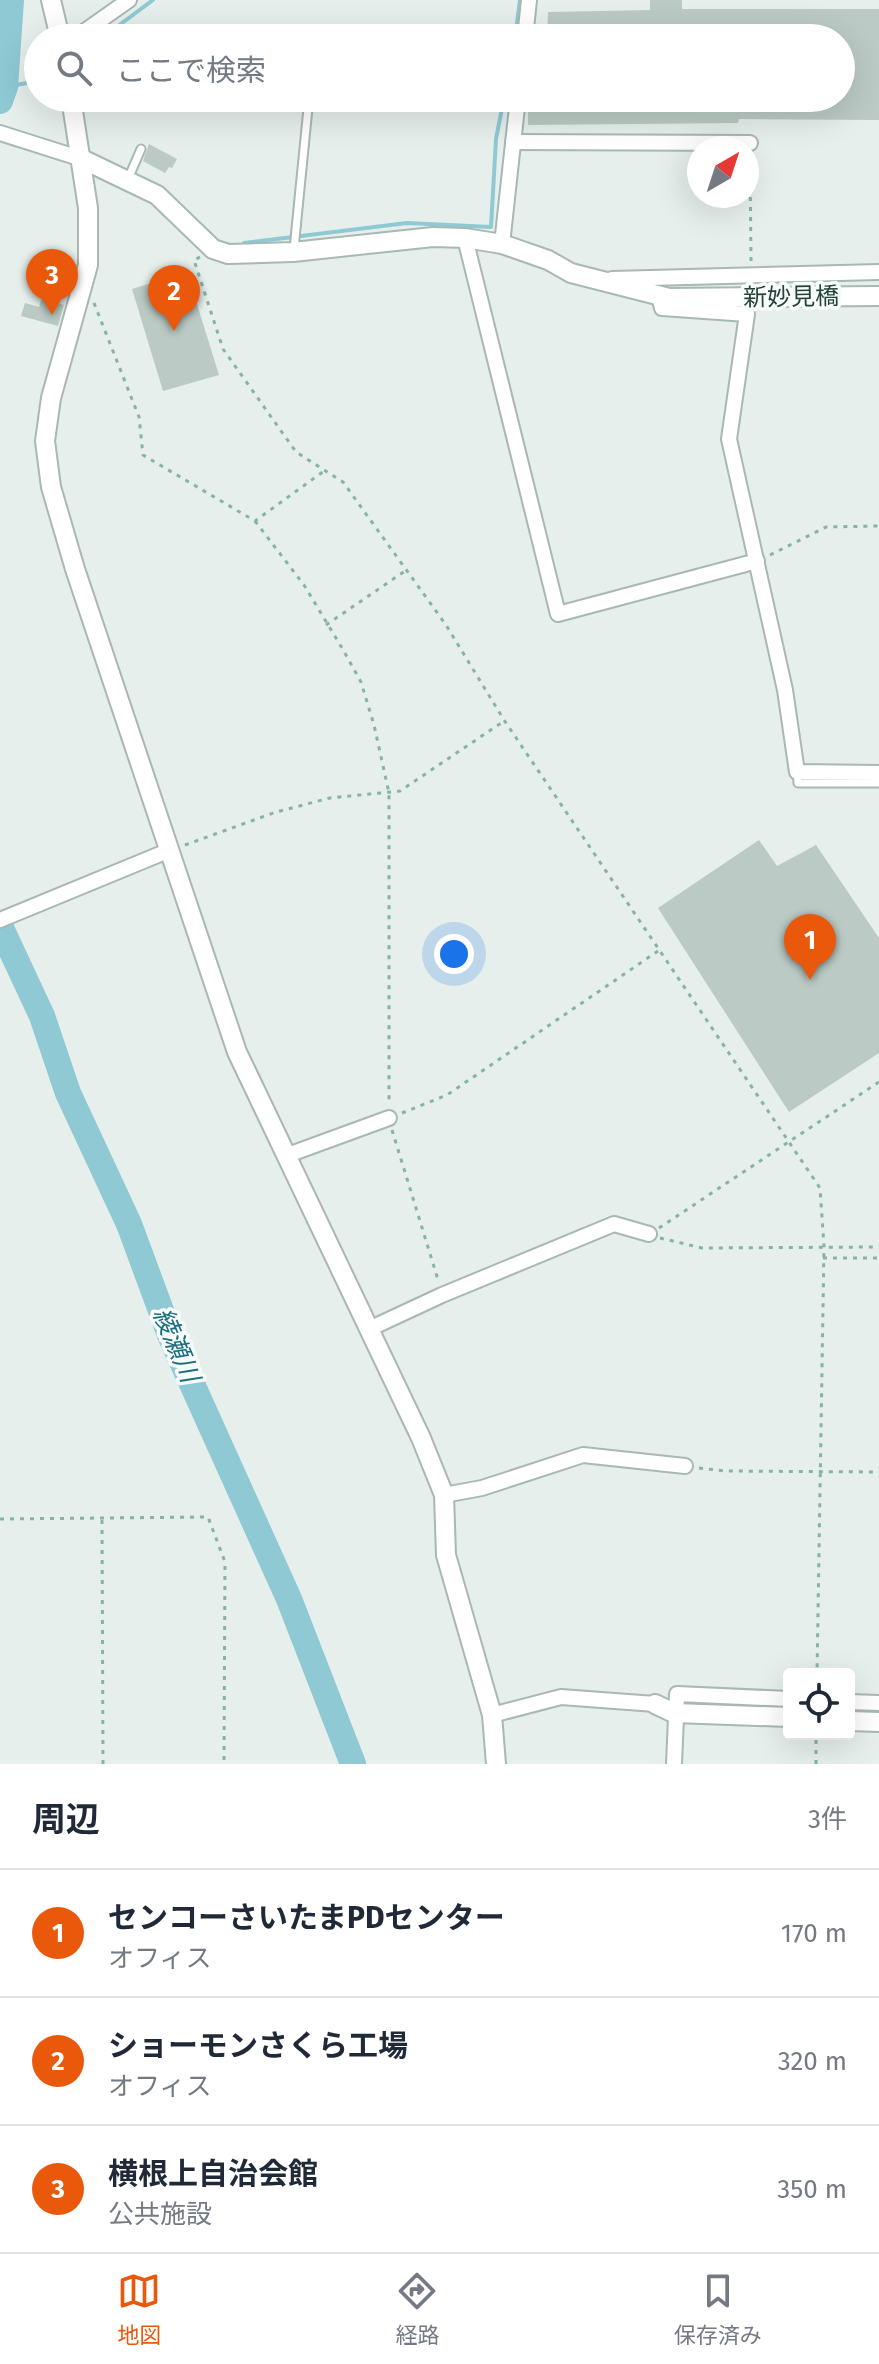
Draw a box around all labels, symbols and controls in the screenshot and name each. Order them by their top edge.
search box [24,24,855,112]
icon: search [52,46,96,90]
text: ここで検索 [116,53,266,89]
north arrow [687,136,759,208]
pin: 3 [26,249,78,315]
pin: 2 [148,265,200,331]
street label: 新妙見橋 [743,282,839,312]
pin: 1 [784,914,836,980]
your location [434,934,474,974]
water label: 綾瀬川 [146,1303,207,1390]
map controls [783,1668,855,1740]
button: locate [783,1668,855,1740]
text: 周辺 [32,1799,100,1840]
text: 3件 [808,1804,847,1835]
text: センコーさいたまPDセンター [108,1900,505,1936]
text: 1 [52,1918,64,1949]
text: 170 m [781,1918,847,1949]
text: オフィス [108,1943,211,1974]
text: ショーモンさくら工場 [108,2028,408,2064]
text: 2 [51,2046,65,2077]
text: 320 m [778,2046,847,2077]
text: オフィス [108,2071,211,2102]
text: 横根上自治会館 [108,2156,318,2192]
text: 3 [51,2174,65,2205]
text: 350 m [777,2174,847,2205]
text: 公共施設 [108,2199,212,2230]
tab: 地図 [117,2269,161,2349]
tab: 経路 [395,2269,440,2349]
tab: 保存済み [674,2269,762,2349]

